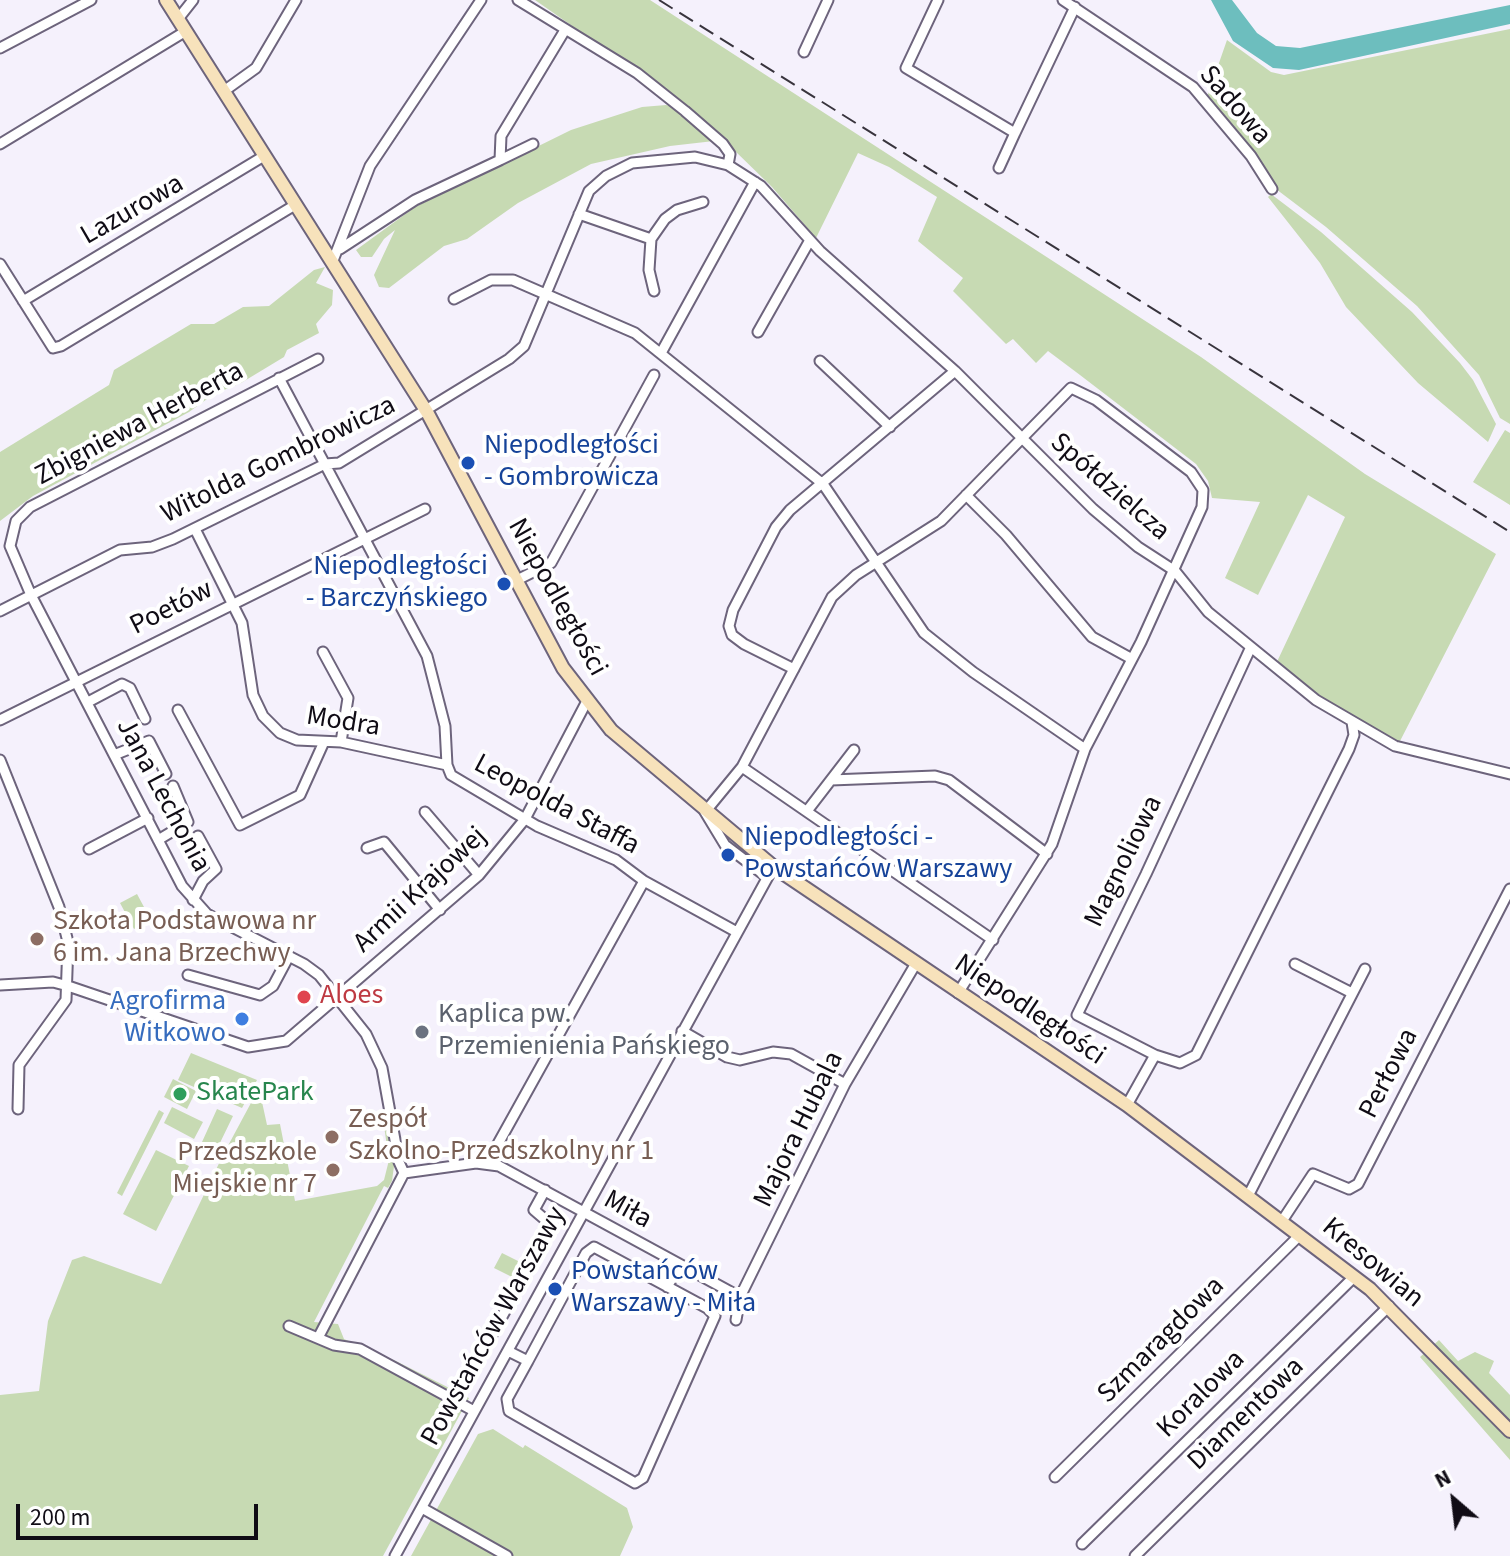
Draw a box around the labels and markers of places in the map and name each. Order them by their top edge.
place label: Niepodległości - Gombrowicza [484,430,659,496]
marker: Niepodległości - Gombrowicza [459,454,477,472]
place label: Niepodległości - Barczyńskiego [306,551,488,617]
marker: Niepodległości - Barczyńskiego [495,575,513,593]
place label: Niepodległości - Powstańców Warszawy [744,822,1012,888]
marker: Niepodległości - Powstańców Warszawy [719,846,737,864]
place label: Szkoła Podstawowa nr 6 im. Jana Brzechwy [53,906,316,972]
marker: Szkoła Podstawowa nr 6 im. Jana Brzechwy [28,930,46,948]
place label: Aloes [320,980,383,1014]
place label: Agrofirma Witkowo [110,986,226,1052]
marker: Aloes [295,988,313,1006]
place label: Kaplica pw. Przemienienia Pańskiego [438,999,730,1065]
marker: Agrofirma Witkowo [233,1010,251,1028]
marker: Kaplica pw. Przemienienia Pańskiego [413,1023,431,1041]
place label: SkatePark [196,1077,314,1111]
marker: SkatePark [171,1085,189,1103]
place label: Zespół Szkolno-Przedszkolny nr 1 [348,1104,654,1170]
marker: Zespół Szkolno-Przedszkolny nr 1 [323,1128,341,1146]
place label: Przedszkole Miejskie nr 7 [172,1137,317,1203]
marker: Przedszkole Miejskie nr 7 [324,1161,342,1179]
place label: Powstańców Warszawy - Miła [571,1256,756,1322]
marker: Powstańców Warszawy - Miła [546,1280,564,1298]

